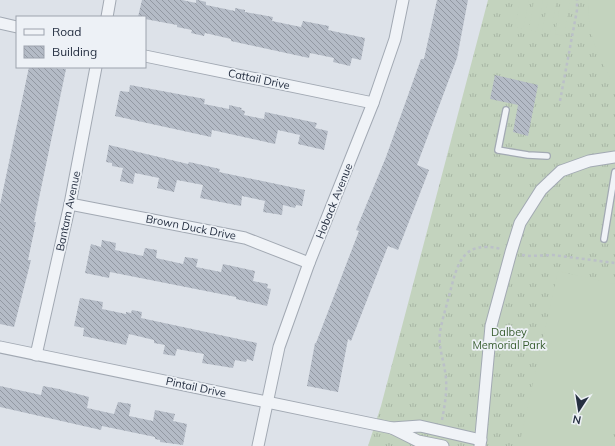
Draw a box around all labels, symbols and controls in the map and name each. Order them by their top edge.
legend [16,16,146,68]
text: Road [52,24,81,39]
text: Building [52,44,97,59]
street label: Cattail Drive [227,66,291,92]
street label: Hoback Avenue [312,161,356,241]
street label: Bantam Avenue [53,170,83,252]
street label: Brown Duck Drive [145,211,237,243]
park label: Dalbey Memorial Park [472,325,546,352]
street label: Pintail Drive [165,374,227,400]
north arrow [559,390,599,430]
text: N [571,412,582,427]

